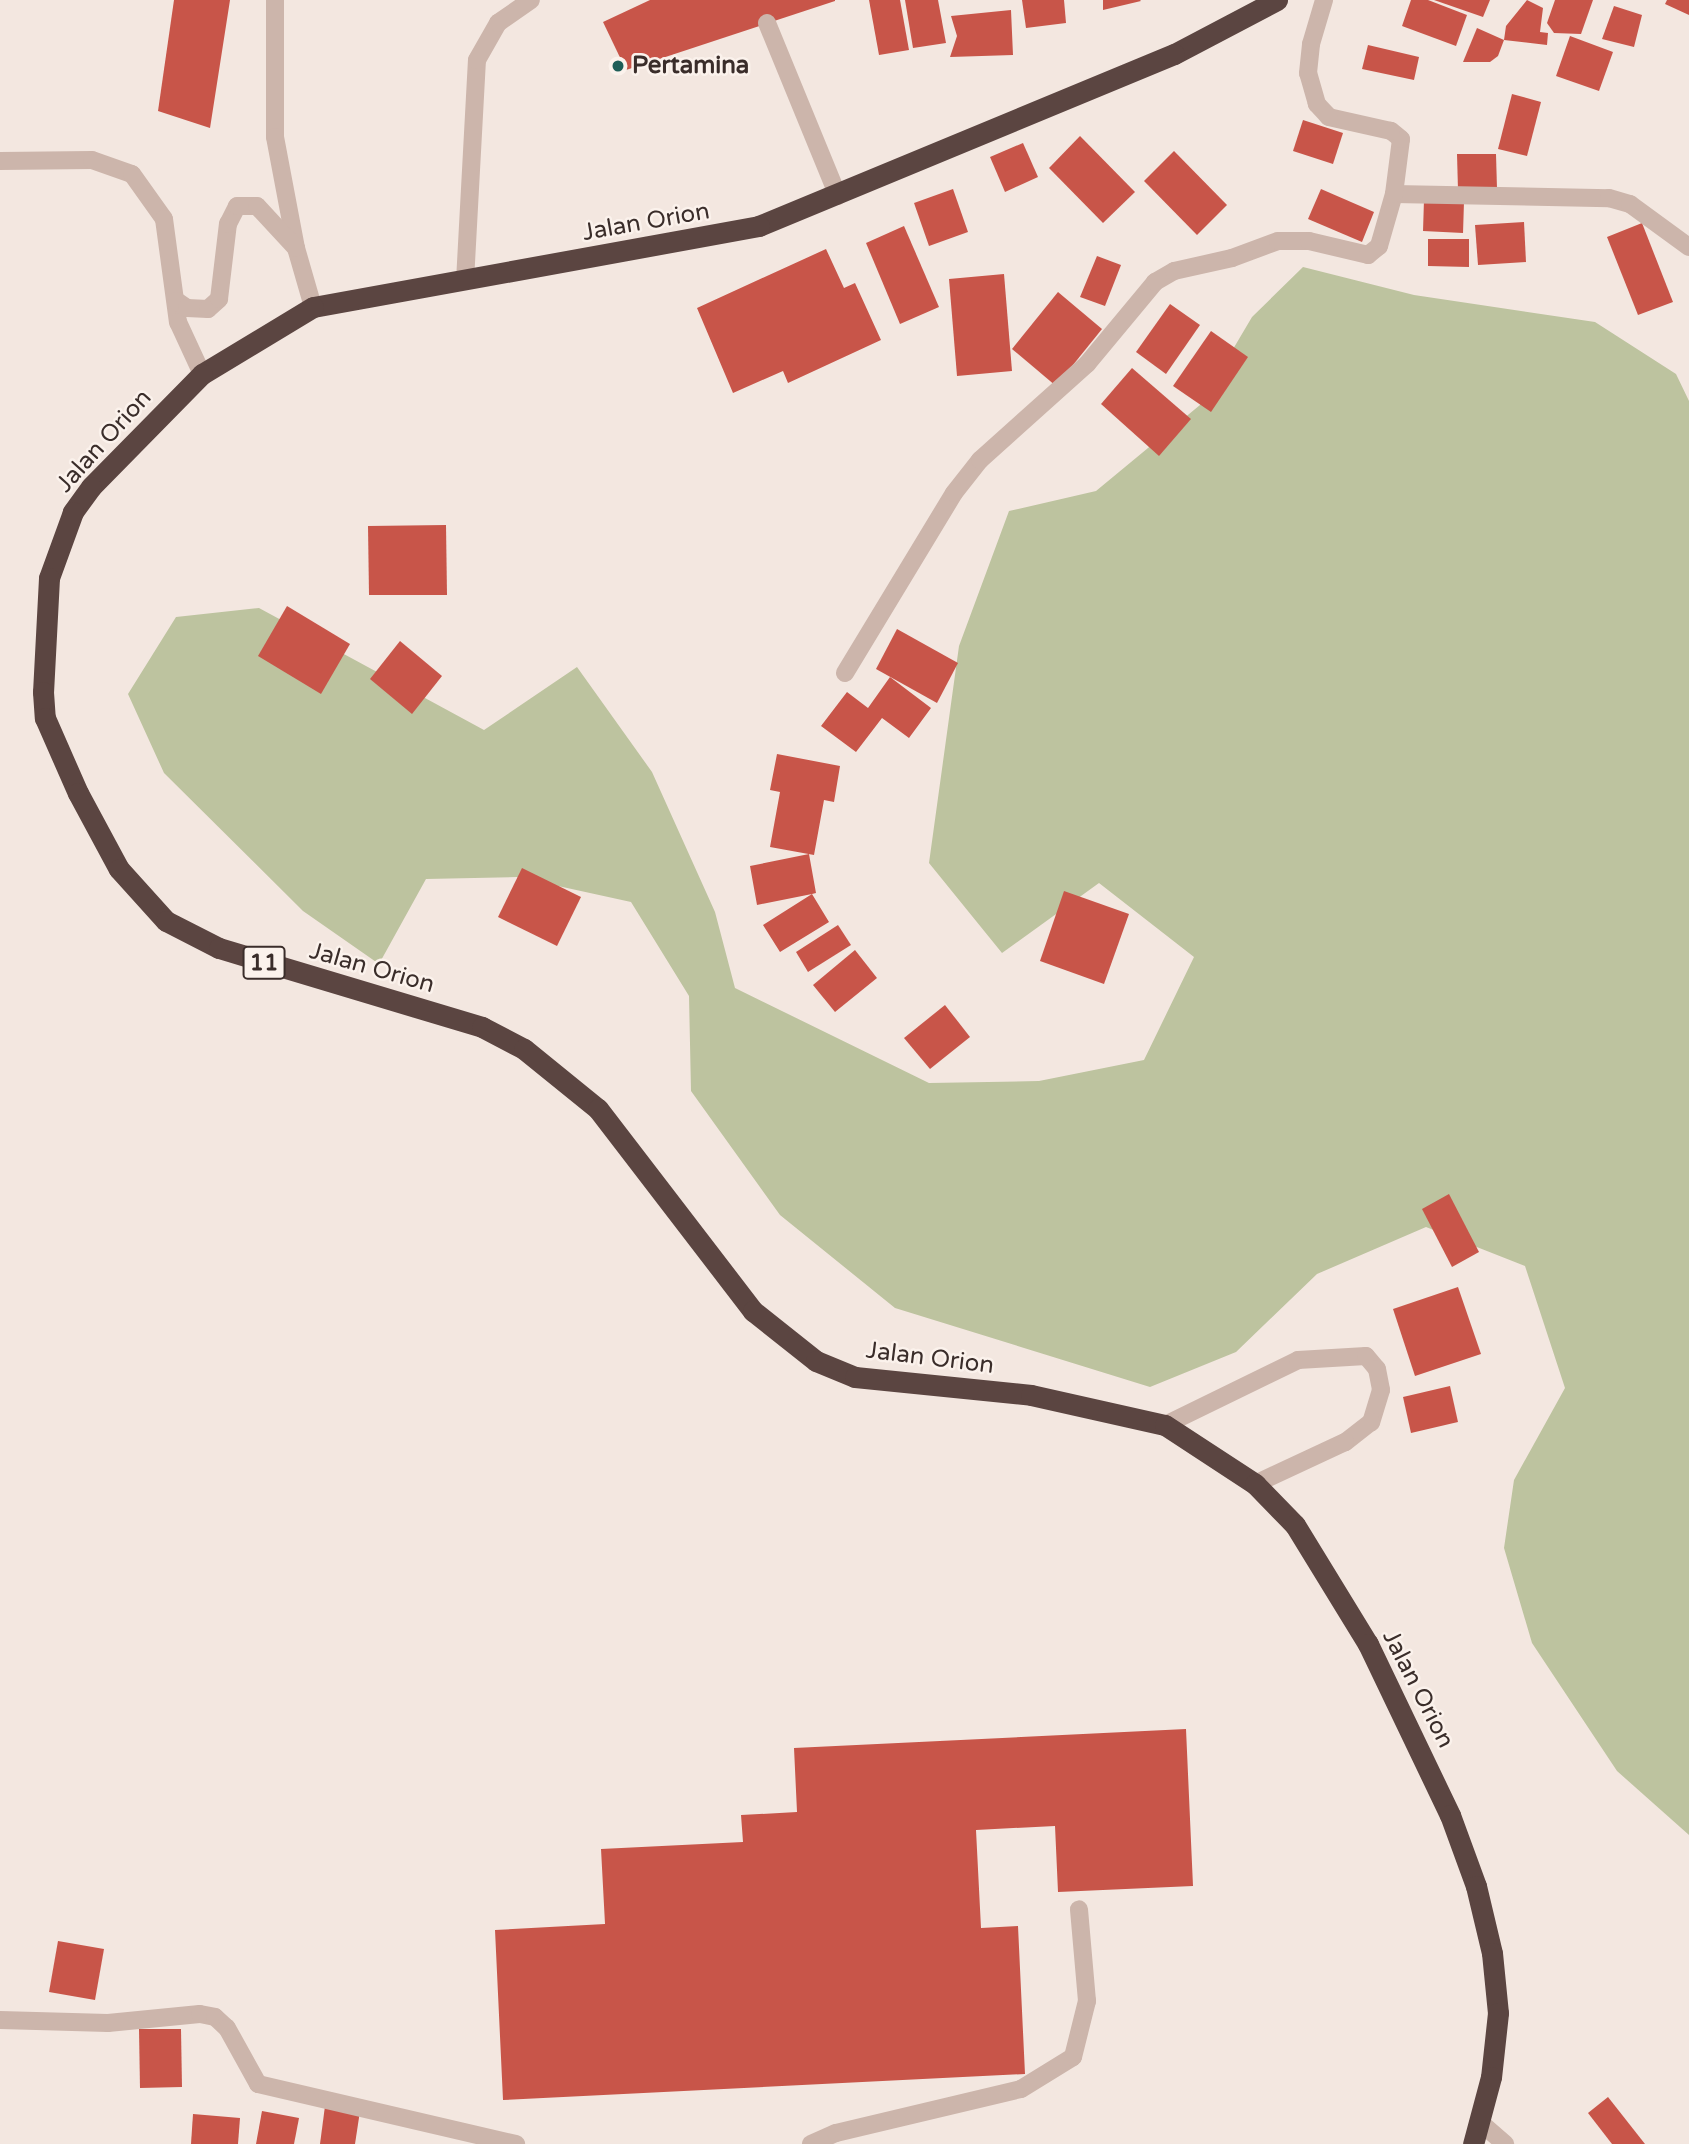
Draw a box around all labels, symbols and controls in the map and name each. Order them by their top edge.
place label: Pertamina [632,52,749,80]
marker: Pertamina [610,58,626,74]
street label: Jalan Orion [580,197,712,247]
street label: Jalan Orion [50,384,158,498]
street label: Jalan Orion [306,936,438,1000]
road number: 11 [241,944,287,982]
street label: Jalan Orion [864,1336,996,1380]
street label: Jalan Orion [1376,1625,1460,1753]

